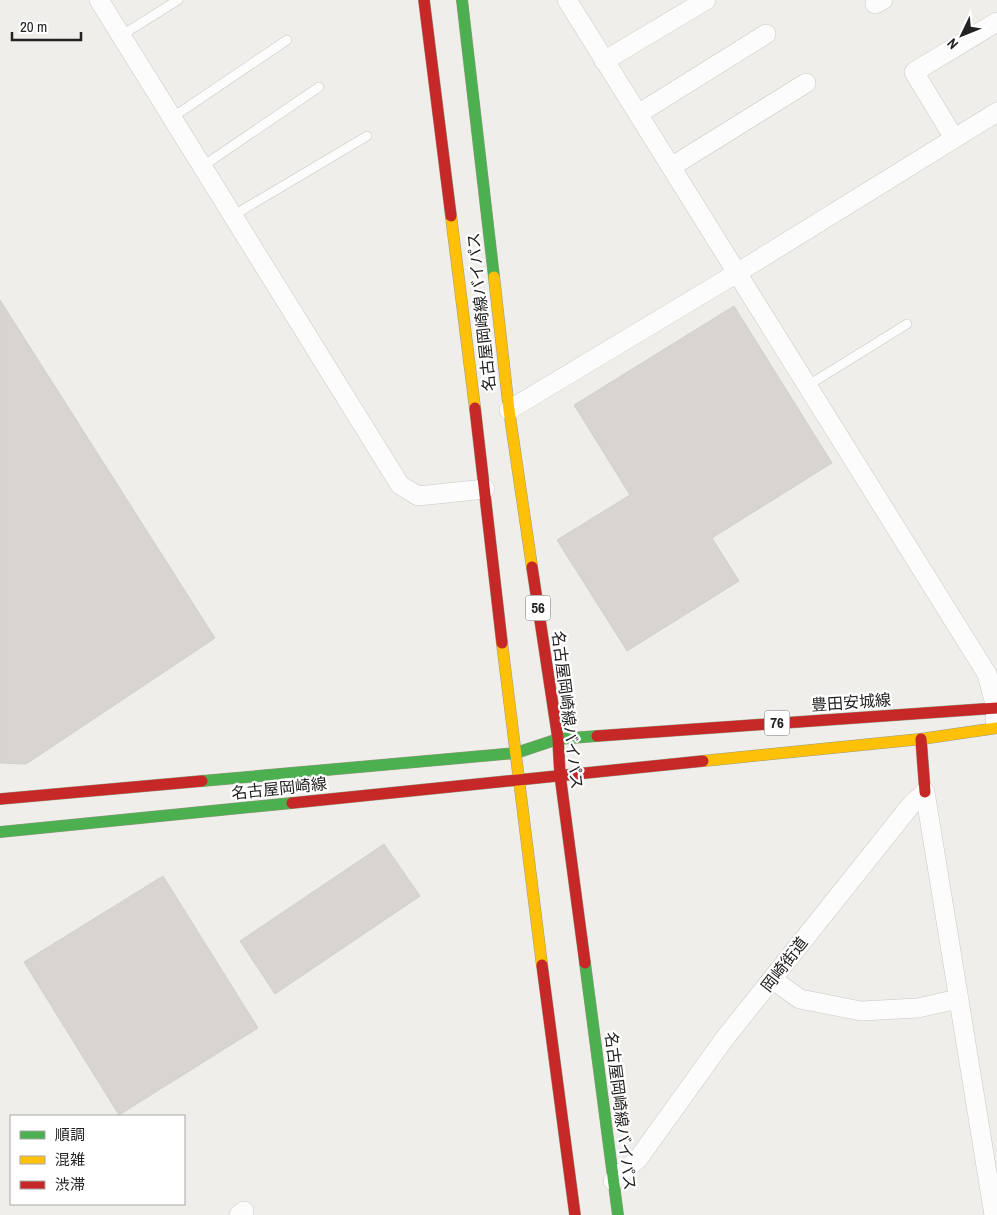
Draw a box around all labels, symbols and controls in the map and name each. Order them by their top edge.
scale bar [12,10,81,42]
north arrow [937,10,987,60]
text: 20 m [20,16,47,37]
text: N [943,35,962,53]
street label: 名古屋岡崎線バイパス [462,231,500,393]
road number: 56 [526,596,550,620]
street label: 名古屋岡崎線バイパス [547,629,589,791]
street label: 豊田安城線 [810,688,892,716]
road number: 76 [764,710,790,736]
street label: 名古屋岡崎線 [230,772,328,804]
street label: 岡崎街道 [756,932,812,996]
street label: 名古屋岡崎線バイパス [600,1030,642,1192]
legend [10,1115,185,1205]
text: 順調 [55,1124,85,1145]
text: 混雑 [55,1149,85,1170]
text: 渋滞 [55,1174,85,1195]

